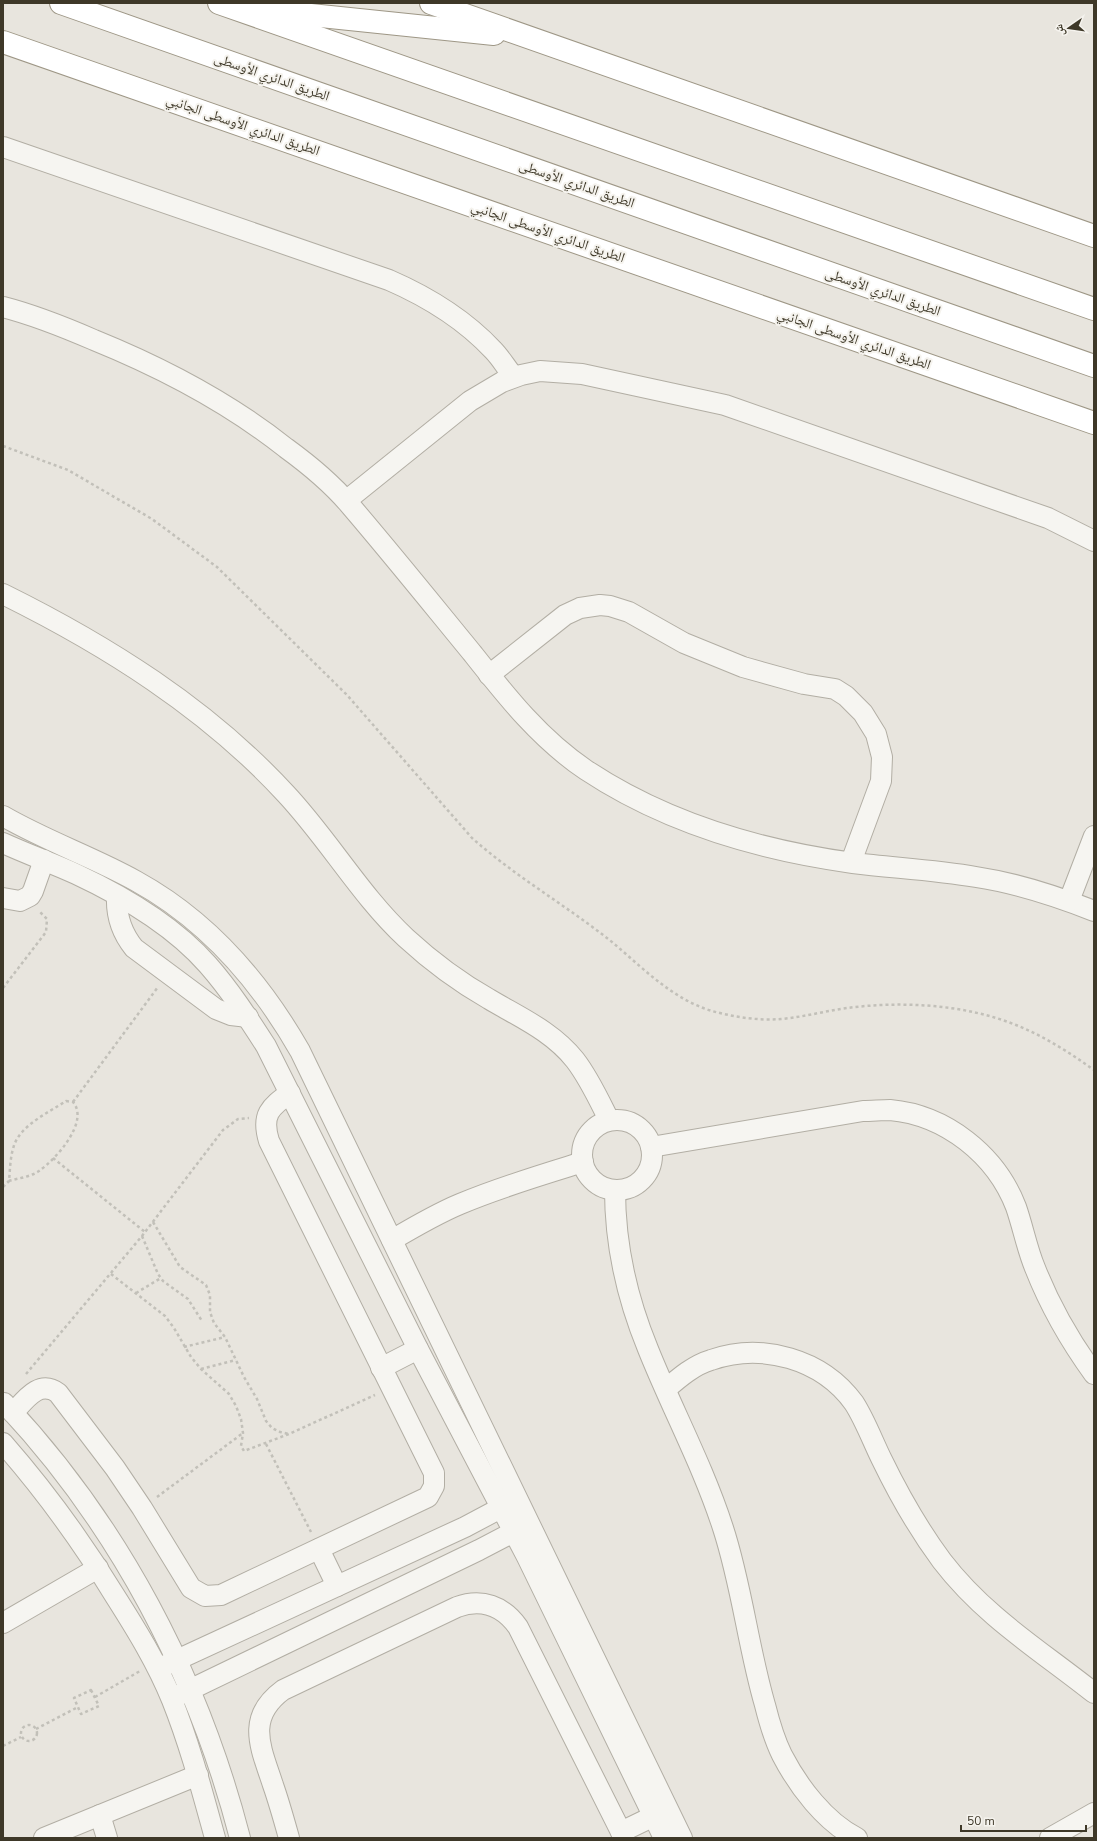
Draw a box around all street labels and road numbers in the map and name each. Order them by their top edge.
street label: الطريق الدائري الأوسطى [211,48,332,107]
street label: الطريق الدائري الأوسطى الجانبي [163,90,322,162]
street label: الطريق الدائري الأوسطى [516,155,637,214]
street label: الطريق الدائري الأوسطى الجانبي [468,197,627,269]
street label: الطريق الدائري الأوسطى [822,263,943,322]
street label: الطريق الدائري الأوسطى الجانبي [774,304,933,376]

